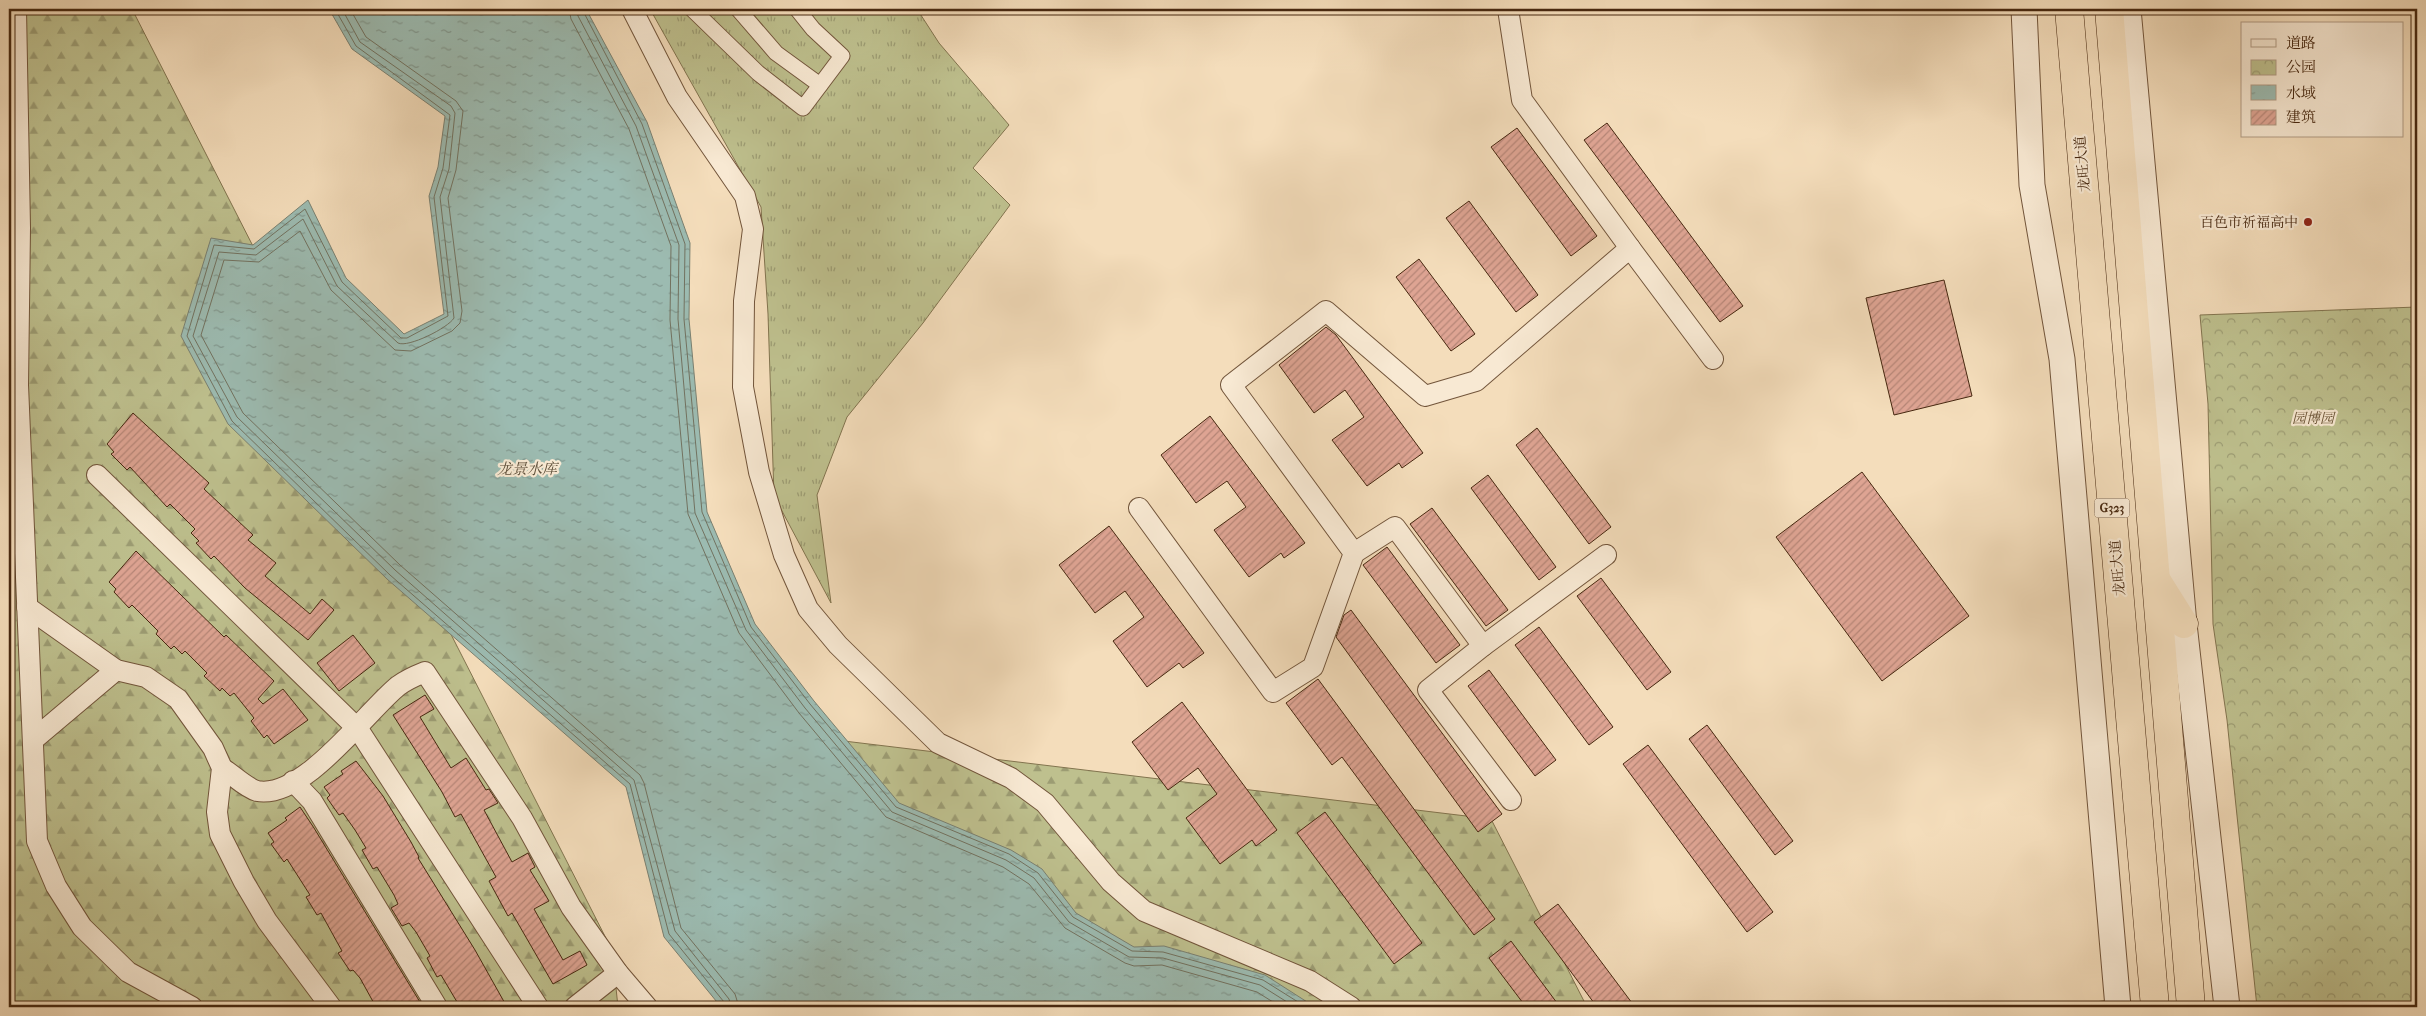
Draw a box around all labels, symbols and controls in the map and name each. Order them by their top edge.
legend [2241,22,2404,138]
text: 道路 [2286,34,2316,52]
text: 公园 [2286,58,2316,76]
text: 水域 [2286,84,2316,102]
text: 建筑 [2286,108,2316,126]
street label: 龙旺大道 [2072,135,2093,193]
place label: 百色市祈福高中 [2200,214,2298,231]
marker: 百色市祈福高中 [2302,216,2314,228]
park label: 园博园 [2292,410,2336,427]
water label: 龙景水库 [497,460,560,478]
road number: G323 [2094,498,2130,518]
street label: 龙旺大道 [2107,539,2128,597]

